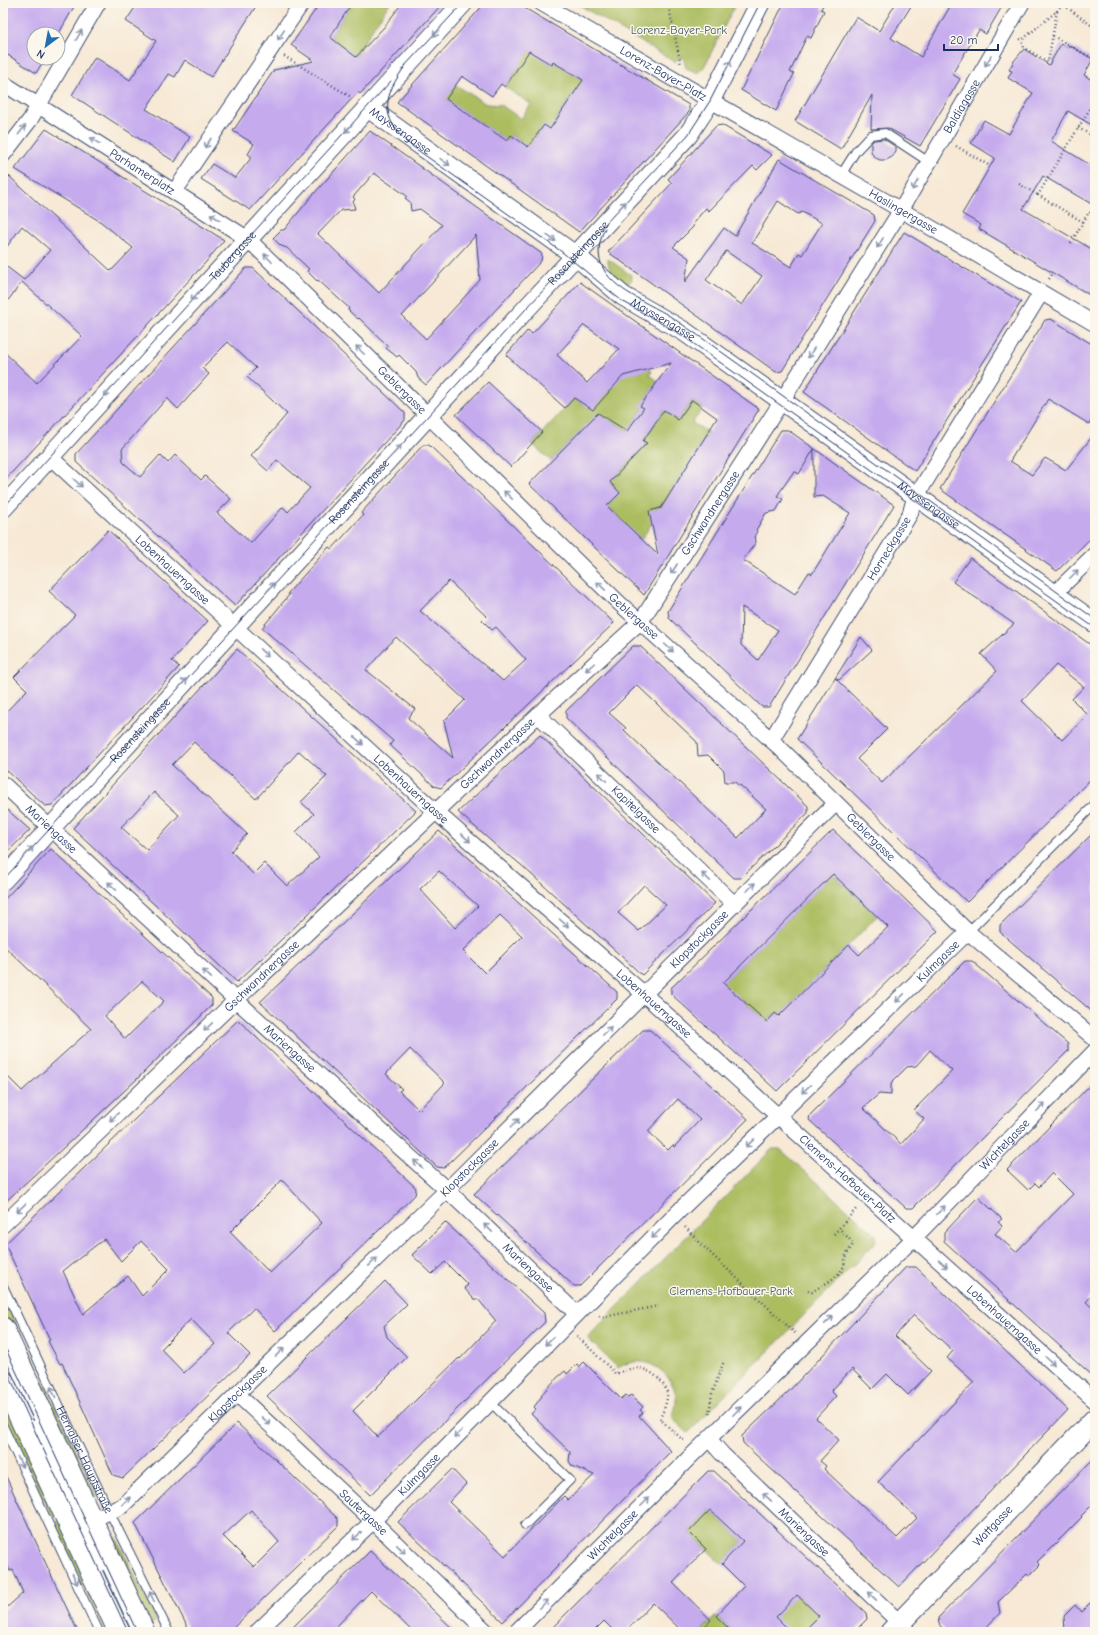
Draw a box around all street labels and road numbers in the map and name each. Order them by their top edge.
street label: Lorenz-Bayer-Platz [617,43,710,104]
street label: Baldiagasse [940,77,983,136]
street label: Mayssengasse [367,104,434,158]
street label: Parhamerplatz [107,146,178,198]
street label: Haslingergasse [866,186,940,237]
street label: Rosensteingasse [545,218,612,288]
street label: Taubergasse [206,228,259,284]
street label: Mayssengasse [628,295,698,344]
street label: Geblergasse [375,363,429,417]
street label: Rosensteingasse [326,456,392,527]
street label: Gschwandnergasse [678,468,742,558]
street label: Mayssengasse [895,478,963,532]
street label: Horneckgasse [864,514,914,583]
street label: Lobenhauerngasse [133,532,213,607]
street label: Geblergasse [606,590,662,642]
street label: Rosensteingasse [107,695,173,766]
street label: Gschwandnergasse [457,715,537,792]
street label: Lobenhauerngasse [371,751,451,827]
street label: Kapitelgasse [609,783,663,836]
street label: Mariengasse [23,802,80,856]
street label: Geblergasse [844,810,898,864]
street label: Klopstockgasse [667,907,731,971]
street label: Gschwandnergasse [221,937,302,1015]
street label: Kulmgasse [914,937,962,985]
street label: Lobenhauerngasse [614,966,694,1041]
street label: Mariengasse [261,1021,319,1075]
street label: Wichtelgasse [977,1116,1032,1173]
street label: Clemens-Hofbauer-Platz [796,1132,899,1226]
street label: Klopstockgasse [437,1136,501,1200]
street label: Mariengasse [500,1240,557,1295]
street label: Lobenhauerngasse [964,1282,1045,1357]
street label: Klopstockgasse [205,1362,270,1425]
street label: Hernalser Hauptstraße [54,1404,116,1516]
street label: Kulmgasse [395,1450,443,1499]
street label: Sautergasse [336,1486,390,1538]
street label: Wattgasse [970,1503,1015,1549]
street label: Mariengasse [776,1504,832,1559]
street label: Wichtelgasse [584,1507,641,1563]

